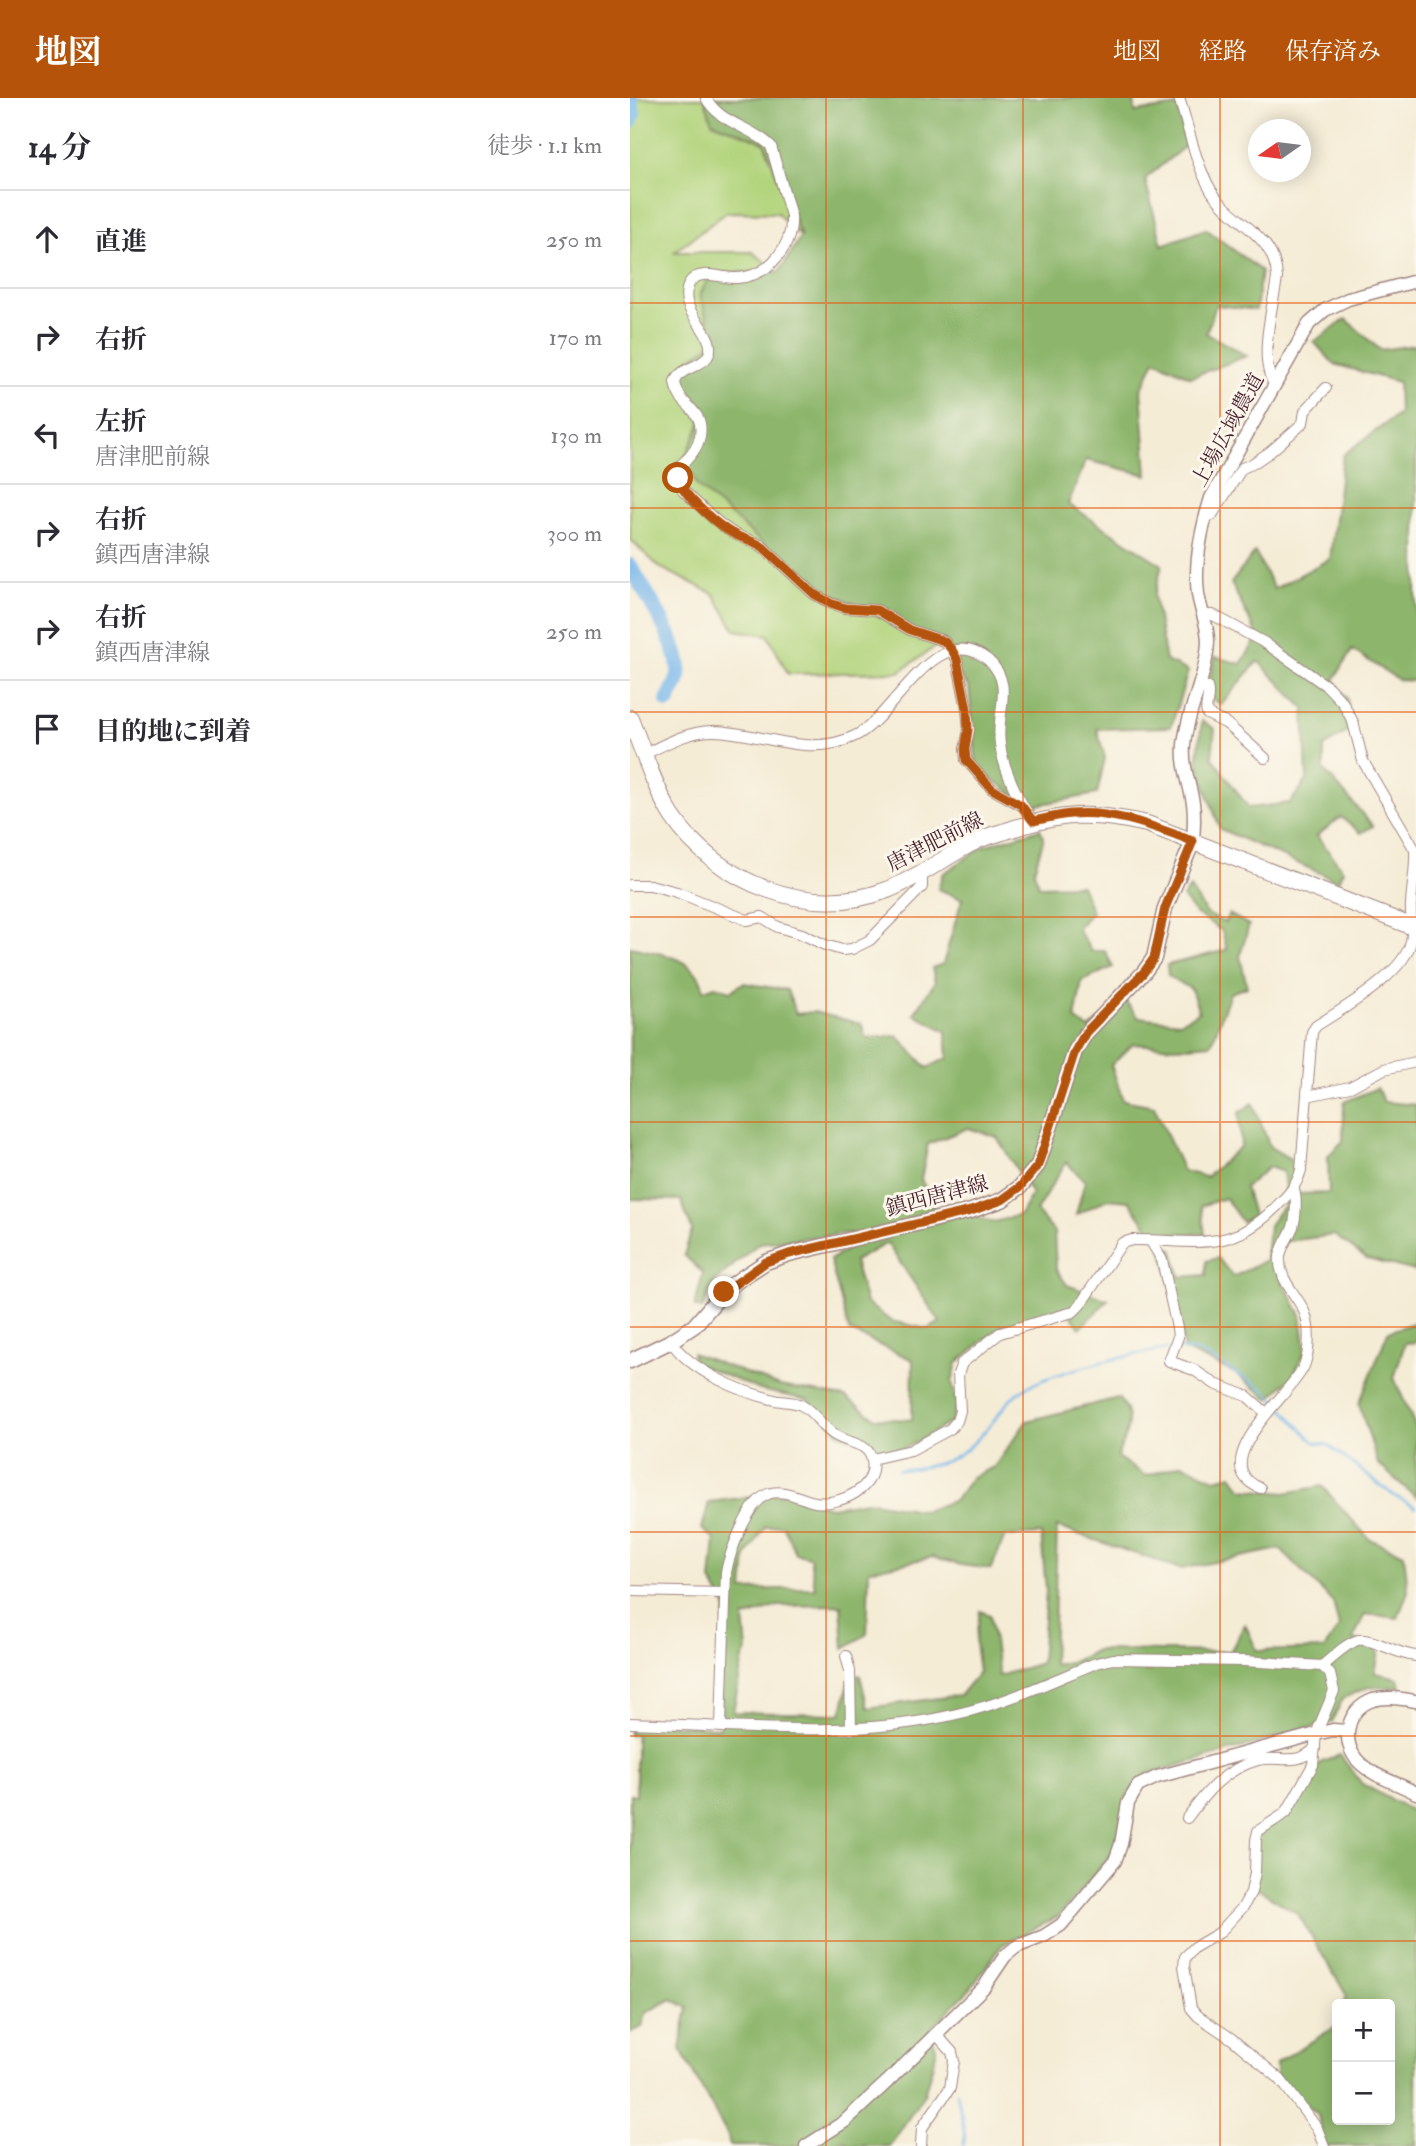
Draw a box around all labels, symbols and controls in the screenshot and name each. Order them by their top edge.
text: 地図 [35,32,101,73]
text: 地図 [1113,36,1161,67]
text: 経路 [1199,36,1247,67]
text: 保存済み [1285,36,1381,67]
north arrow [1248,119,1311,182]
text: 14 分 [28,129,91,166]
text: 徒歩 · 1.1 km [487,131,602,160]
icon: ahead [28,220,66,258]
text: 250 m [546,225,602,254]
text: 直進 [95,226,147,258]
icon: right [28,318,66,356]
text: 170 m [549,323,602,352]
text: 右折 [95,324,147,356]
street label: 上場広域農道 [1186,368,1270,492]
text: 左折 [95,406,147,438]
icon: left [28,416,66,454]
text: 130 m [550,421,602,450]
text: 唐津肥前線 [95,442,210,471]
route start [662,462,693,493]
text: 右折 [95,504,147,536]
icon: right [28,514,66,552]
text: 300 m [547,519,602,548]
text: 鎮西唐津線 [95,540,210,569]
text: 右折 [95,602,147,634]
icon: right [28,612,66,650]
text: 250 m [546,617,602,646]
text: 鎮西唐津線 [95,638,210,667]
icon: arrive [28,710,66,748]
text: 目的地に到着 [95,716,251,748]
street label: 唐津肥前線 [882,806,988,878]
street label: 鎮西唐津線 [883,1169,991,1223]
route end [708,1276,739,1307]
map controls [1332,1999,1395,2125]
button: + [1332,1999,1395,2062]
button: − [1332,2062,1395,2125]

